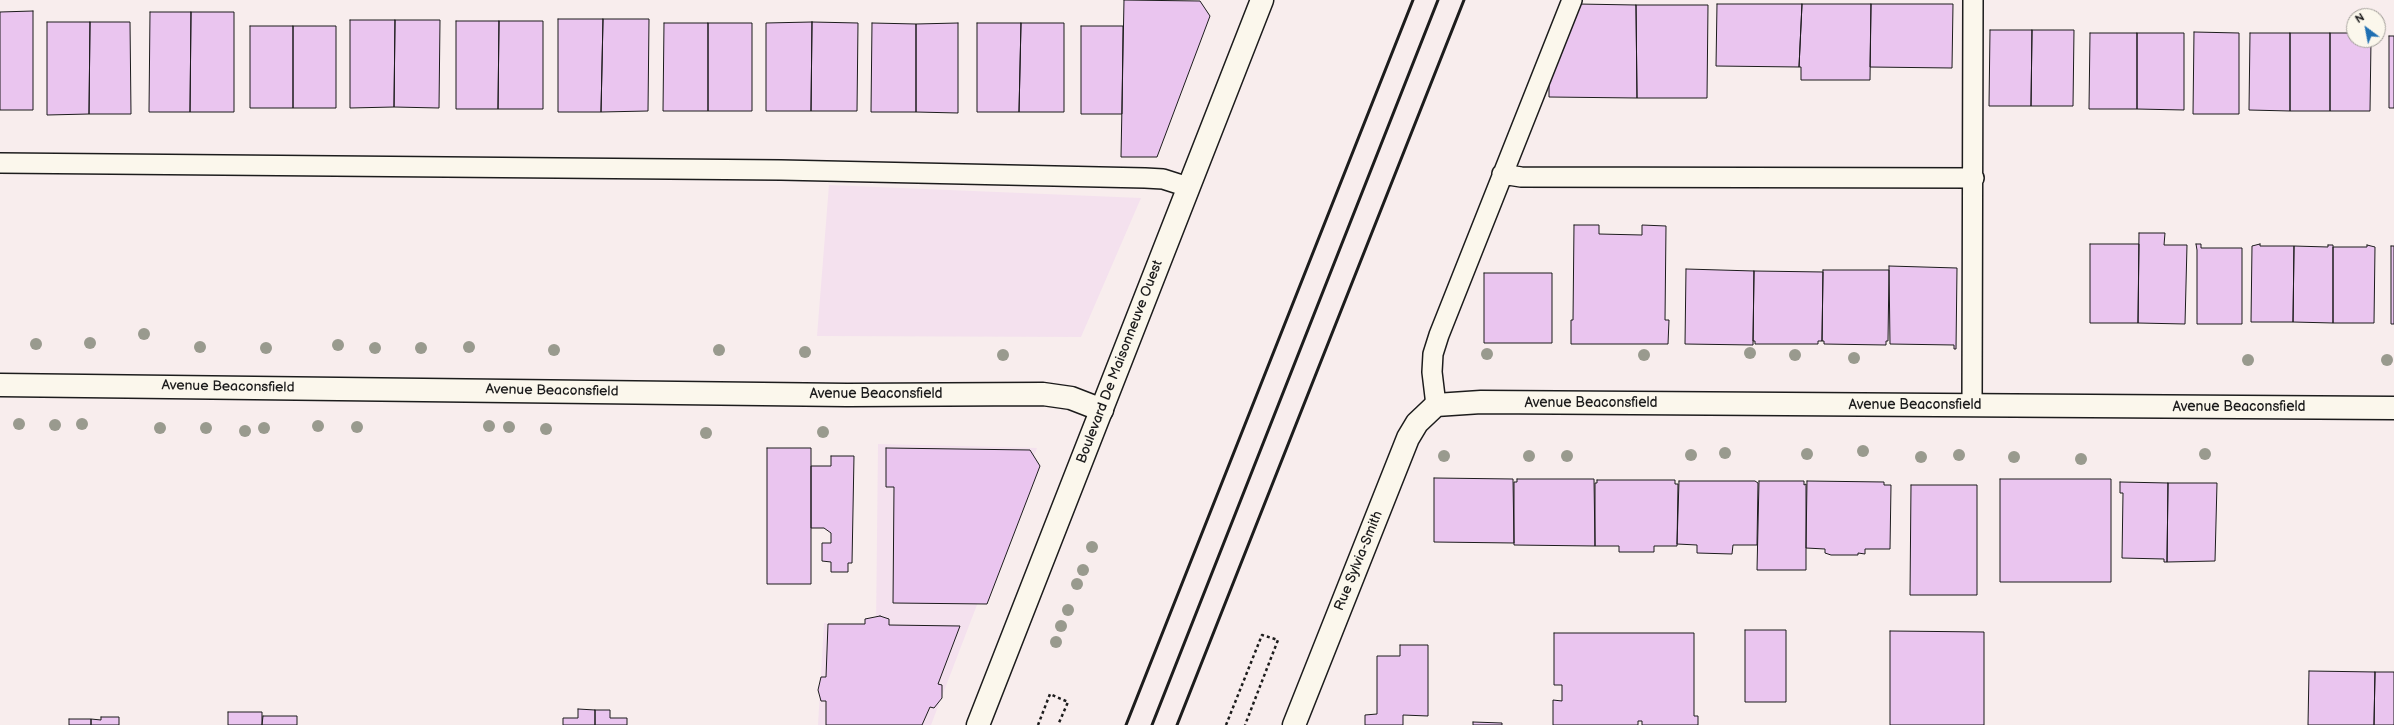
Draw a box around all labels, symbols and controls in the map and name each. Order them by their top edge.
north arrow [2346,8,2386,48]
text: N [2353,11,2367,26]
street label: Boulevard De Maisonneuve Ouest [1073,258,1167,466]
street label: Avenue Beaconsfield [161,377,295,397]
street label: Avenue Beaconsfield [485,381,619,401]
street label: Avenue Beaconsfield [810,386,942,402]
street label: Avenue Beaconsfield [1525,395,1657,411]
street label: Avenue Beaconsfield [1849,397,1981,413]
street label: Avenue Beaconsfield [2173,399,2305,415]
street label: Rue Sylvia-Smith [1331,509,1387,613]

